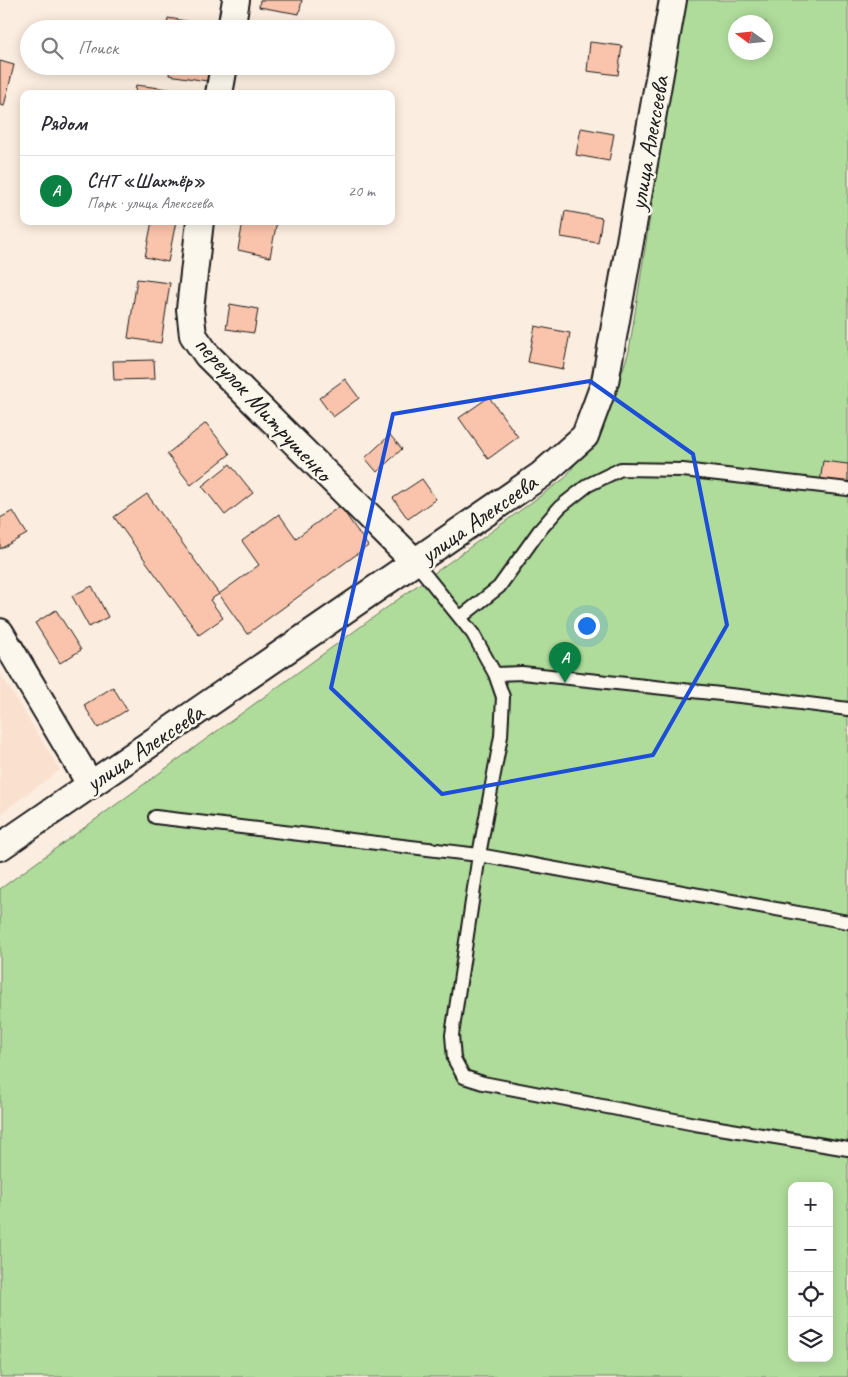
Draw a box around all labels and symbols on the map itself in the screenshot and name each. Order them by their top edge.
north arrow [728,15,773,60]
street label: улица Алексеева [621,72,677,215]
street label: переулок Митрушенко [187,329,341,491]
street label: улица Алексеева [412,466,545,572]
your location [574,613,600,639]
pin: A [549,642,581,683]
street label: улица Алексеева [78,695,211,800]

